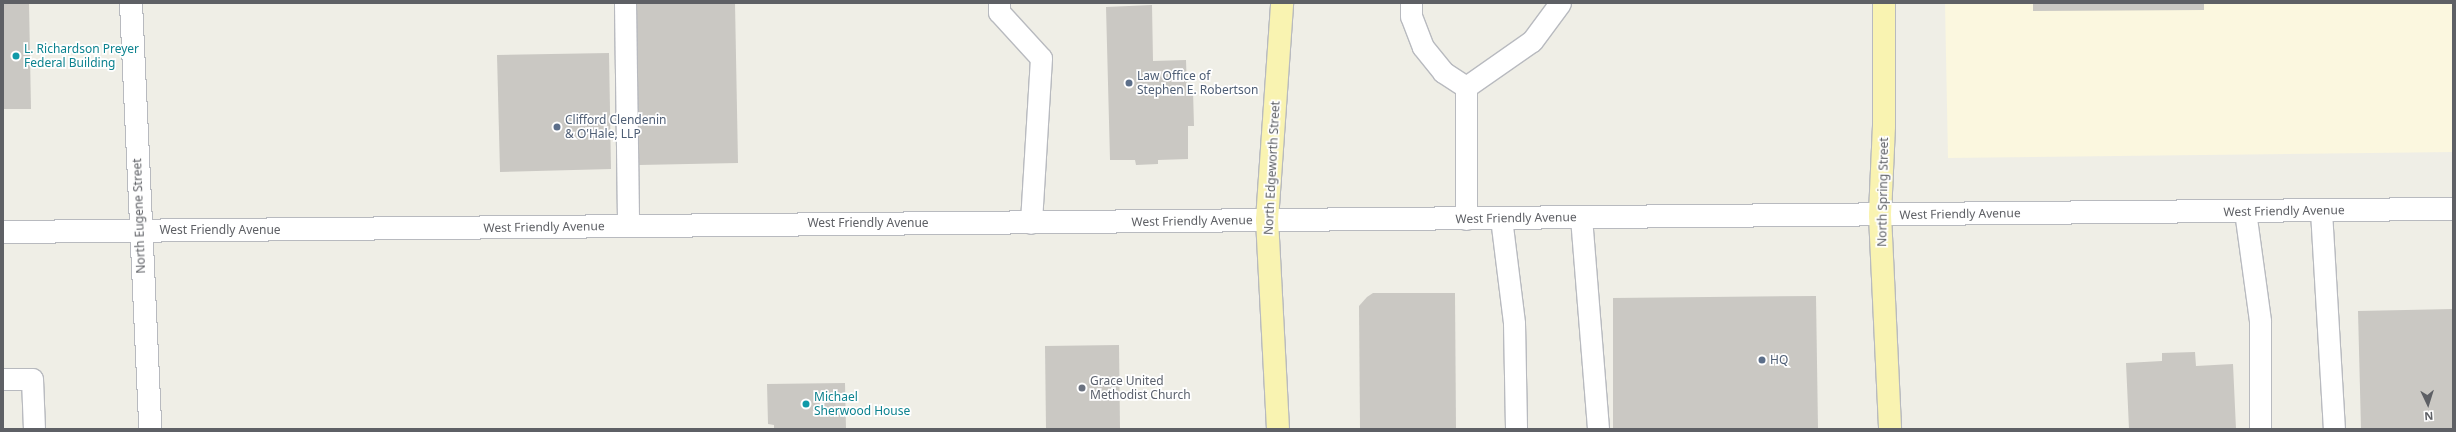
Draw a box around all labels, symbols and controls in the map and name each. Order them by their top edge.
place label: L. Richardson Preyer Federal Building [24,42,139,70]
marker: L. Richardson Preyer Federal Building [11,51,21,61]
place label: Law Office of Stephen E. Robertson [1137,69,1258,97]
marker: Law Office of Stephen E. Robertson [1124,78,1134,88]
street label: North Edgeworth Street [1261,101,1283,235]
place label: Clifford Clendenin & O'Hale, LLP [565,113,666,141]
marker: Clifford Clendenin & O'Hale, LLP [552,122,562,132]
street label: North Spring Street [1875,137,1891,247]
street label: North Eugene Street [130,158,148,274]
street label: West Friendly Avenue [2223,203,2345,219]
street label: West Friendly Avenue [1899,206,2021,222]
street label: West Friendly Avenue [1455,210,1577,226]
street label: West Friendly Avenue [1131,213,1253,229]
street label: West Friendly Avenue [807,216,929,230]
street label: West Friendly Avenue [483,219,605,235]
street label: West Friendly Avenue [159,223,281,237]
place label: HQ [1770,353,1788,367]
marker: HQ [1757,355,1767,365]
place label: Grace United Methodist Church [1090,374,1191,402]
marker: Grace United Methodist Church [1077,383,1087,393]
north arrow [2408,384,2448,424]
place label: Michael Sherwood House [814,390,910,418]
marker: Michael Sherwood House [801,399,811,409]
text: N [2424,409,2434,424]

